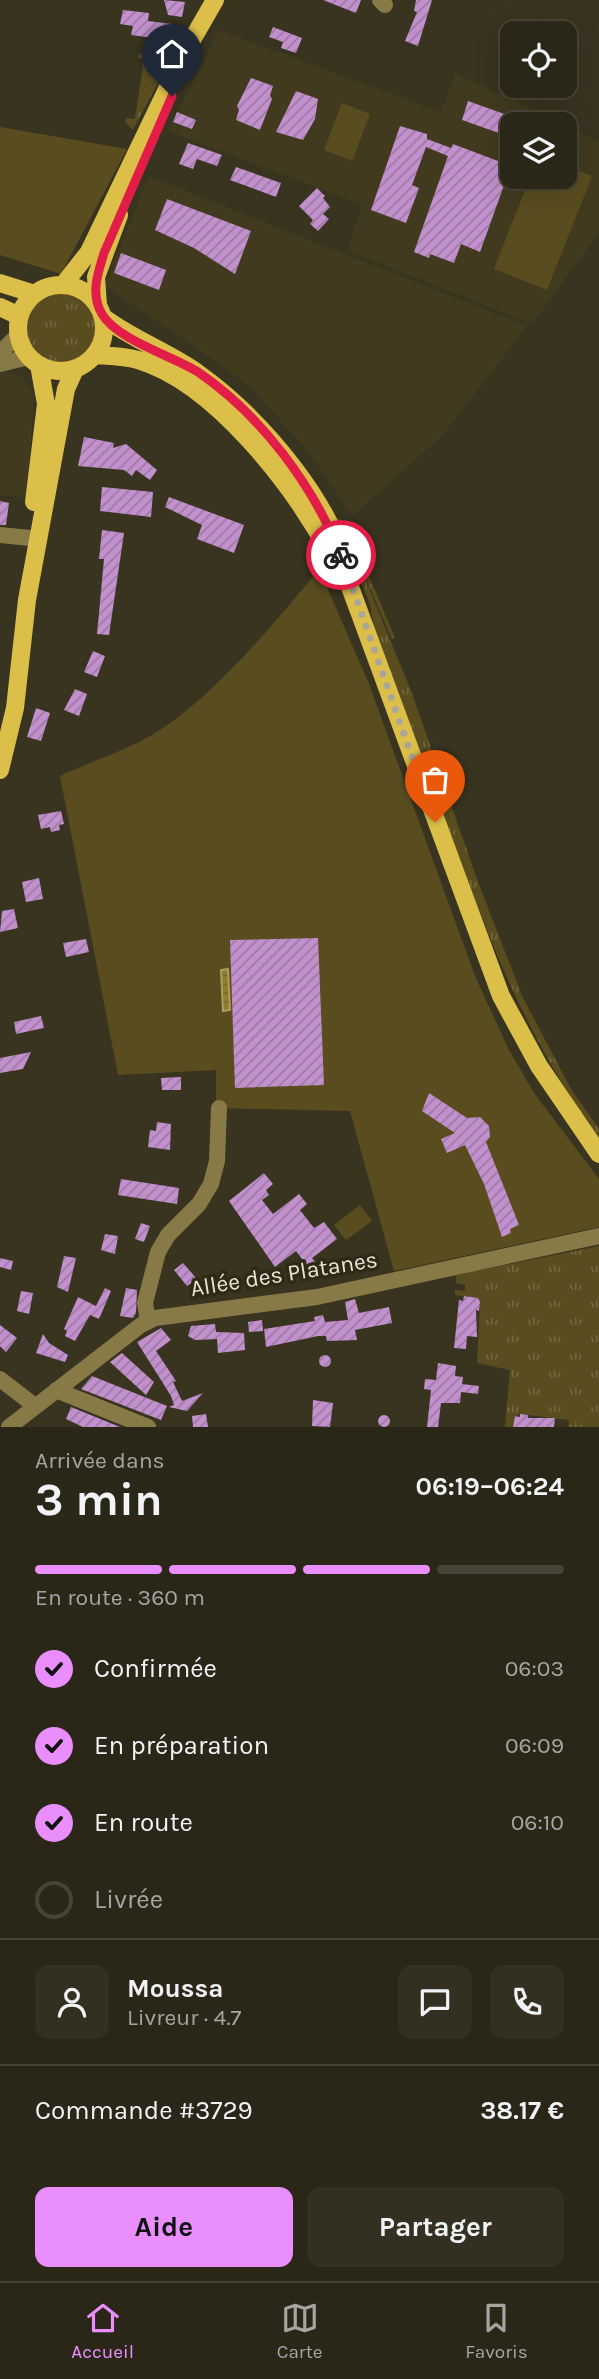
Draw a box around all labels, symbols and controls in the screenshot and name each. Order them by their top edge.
map controls [500,21,577,189]
button: locate [500,21,577,98]
pin [142,24,202,96]
icon: home [153,35,191,73]
button: layers [500,112,577,189]
courier [306,520,376,590]
icon: bike [322,536,360,574]
pin [405,750,465,822]
icon: bag [416,761,454,799]
street label: Allée des Platanes [189,1246,379,1302]
text: Arrivée dans [35,1447,165,1474]
text: 06:19–06:24 [416,1471,564,1502]
text: 3 min [35,1473,163,1527]
text: En route · 360 m [35,1584,205,1611]
icon: check [35,1650,73,1688]
text: Confirmée [94,1653,217,1684]
text: 06:03 [505,1655,564,1682]
icon: check [35,1727,73,1765]
text: En préparation [94,1730,269,1761]
text: 06:09 [505,1732,564,1759]
icon: check [35,1804,73,1842]
text: En route [94,1807,193,1838]
text: 06:10 [511,1809,564,1836]
text: Livrée [94,1884,163,1915]
button: person [35,1965,109,2039]
button: chat [398,1965,472,2039]
button: phone [490,1965,564,2039]
text: Moussa [127,1973,223,2004]
text: Livreur · 4.7 [127,2004,241,2031]
text: Commande #3729 [35,2095,253,2126]
text: 38.17 € [480,2095,564,2126]
button: Aide [35,2187,293,2267]
button: Partager [307,2187,564,2267]
tab: Accueil [71,2299,134,2363]
tab: Carte [277,2299,323,2363]
tab: Favoris [465,2299,528,2363]

